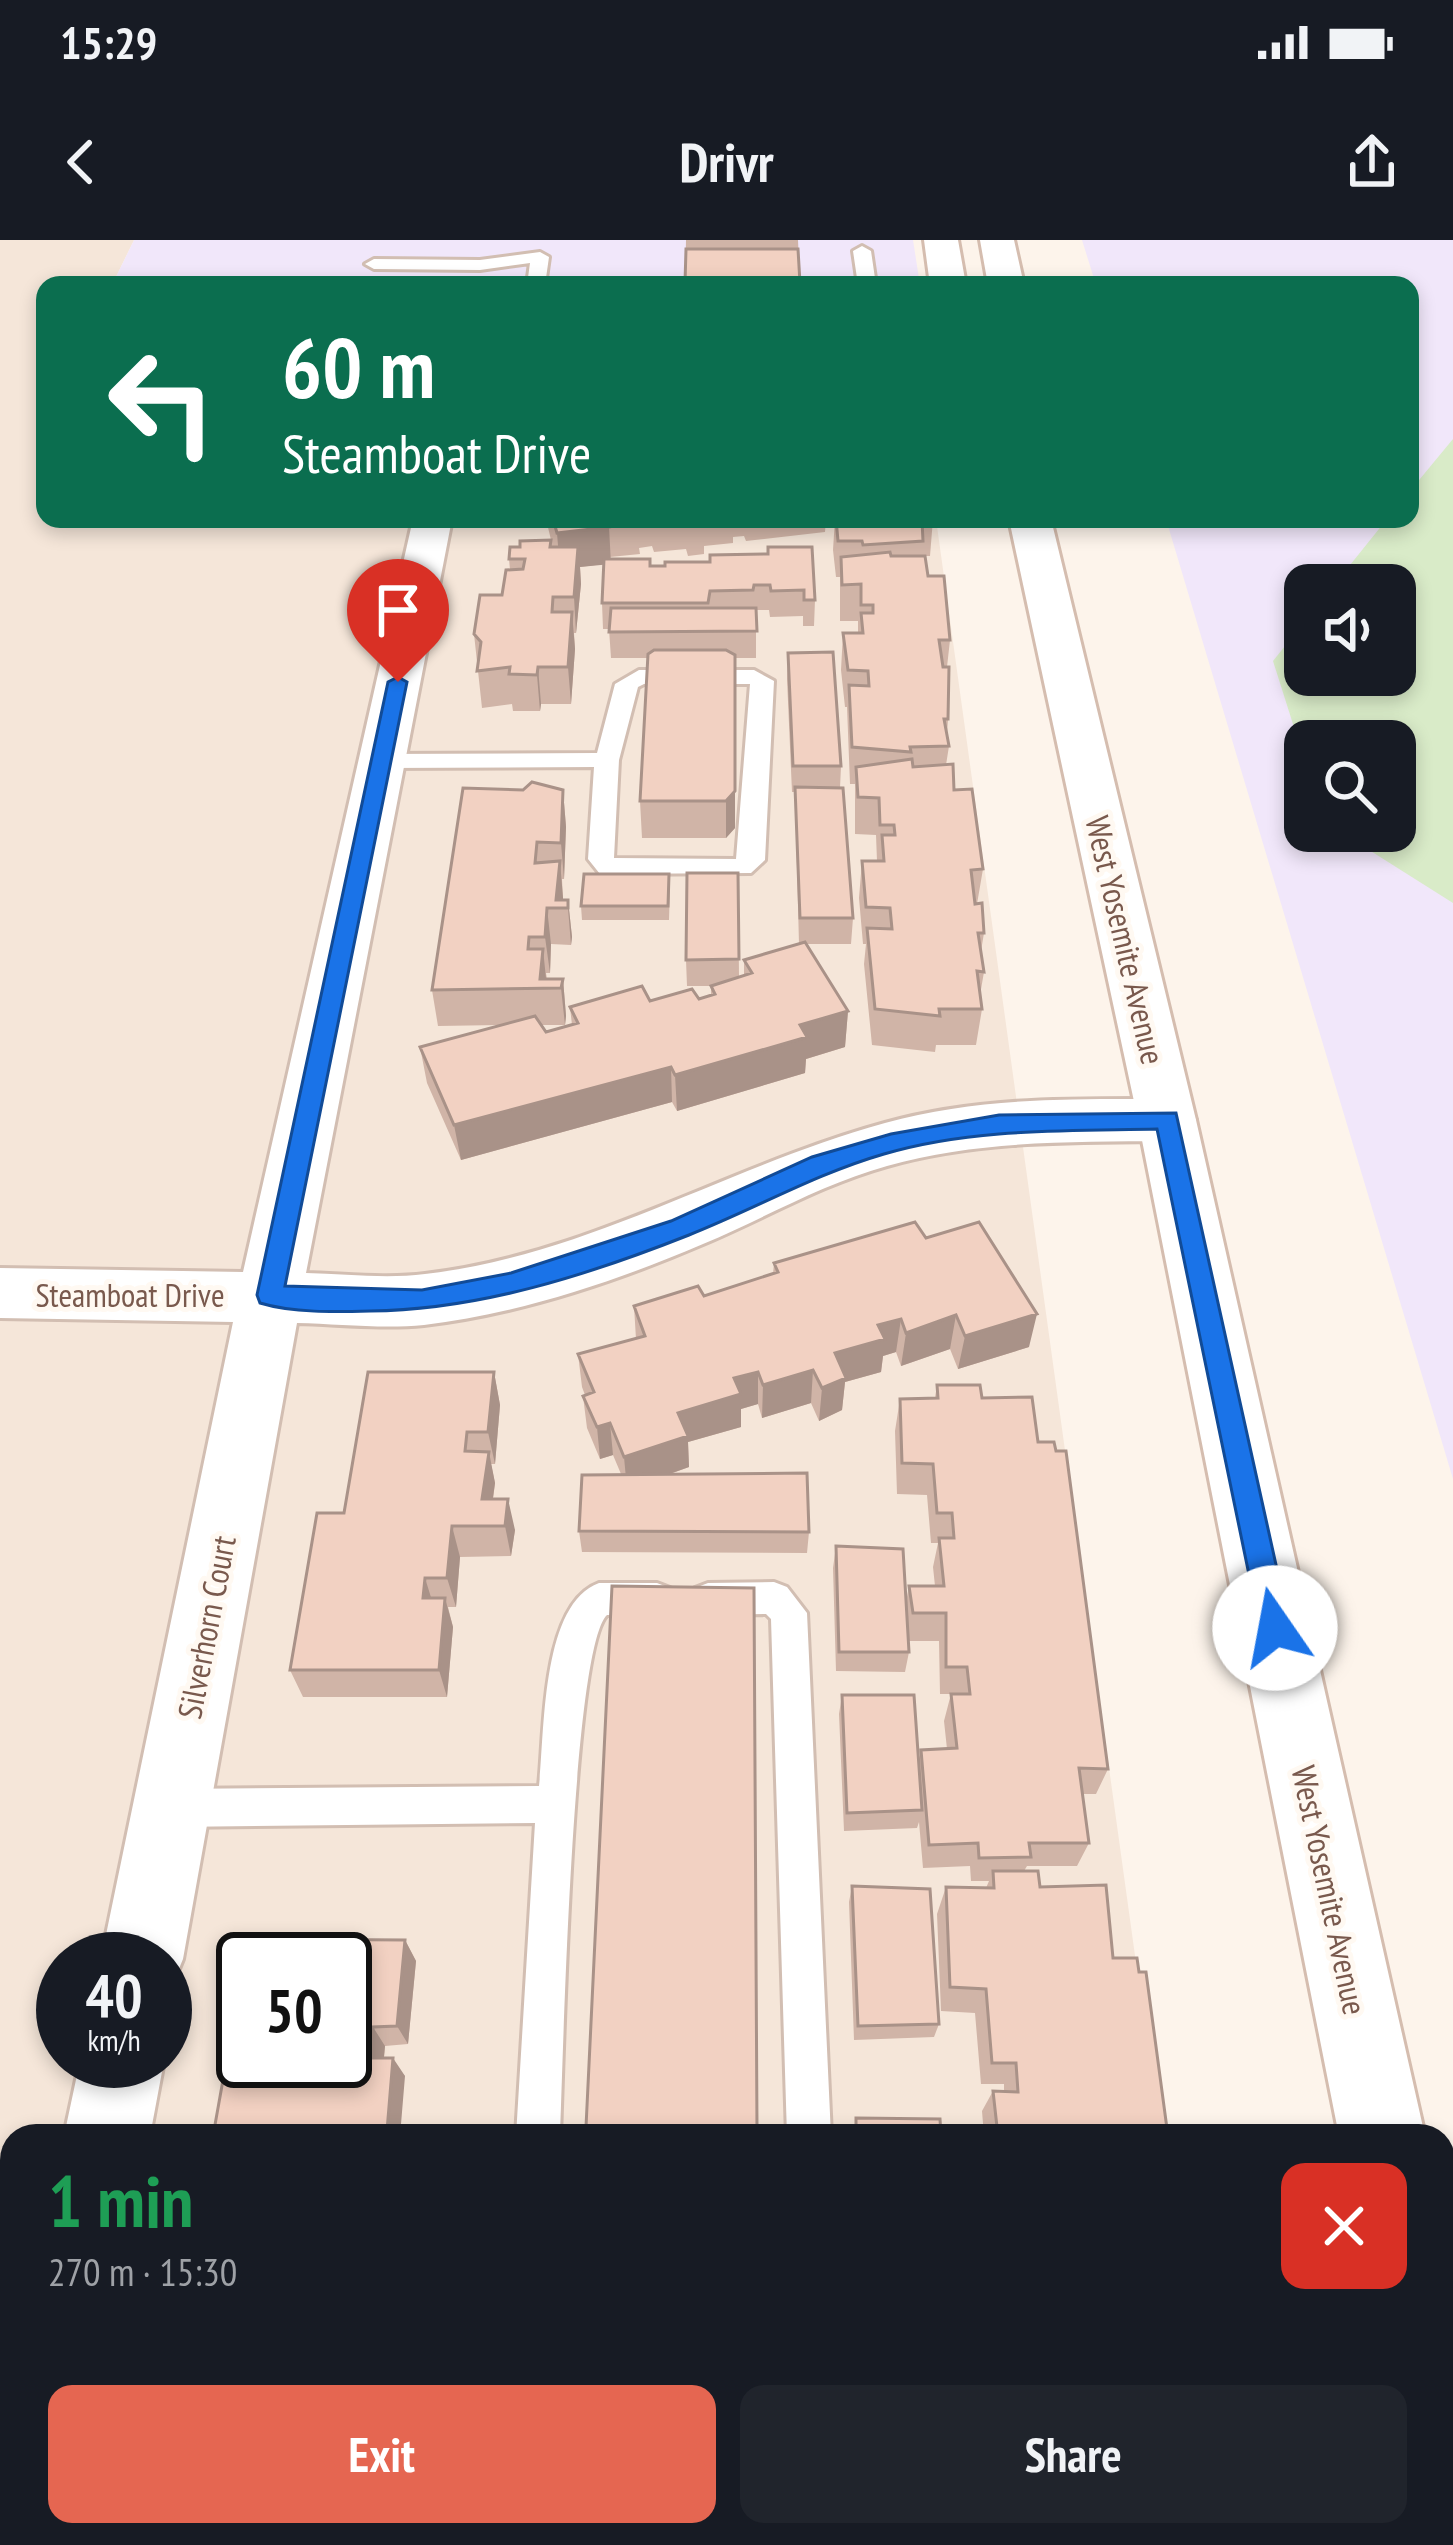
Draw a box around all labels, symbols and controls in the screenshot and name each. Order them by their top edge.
text: 15:29 [60,13,157,71]
text: Drivr [679,127,774,197]
icon: back [48,129,114,195]
icon: share [1339,129,1405,195]
text: 60 m [282,312,435,421]
icon: left [84,324,240,480]
text: Steamboat Drive [282,418,591,488]
pin [347,559,449,682]
map controls [1284,564,1416,852]
button: sound [1284,564,1416,696]
icon: arrive [365,577,431,643]
button: search [1284,720,1416,852]
street label: West Yosemite Avenue [1077,812,1175,1068]
street label: Steamboat Drive [35,1273,225,1316]
street label: Silverhorn Court [167,1532,245,1722]
position arrow [1212,1565,1338,1691]
street label: West Yosemite Avenue [1283,1762,1377,2018]
speed limit sign: 50 [216,1932,372,2088]
text: 40 [85,1956,143,2034]
text: km/h [87,2020,141,2059]
text: 1 min [48,2154,193,2247]
button: close [1281,2163,1407,2289]
text: 270 m · 15:30 [48,2246,237,2297]
button: Exit [48,2385,716,2523]
button: Share [740,2385,1407,2523]

